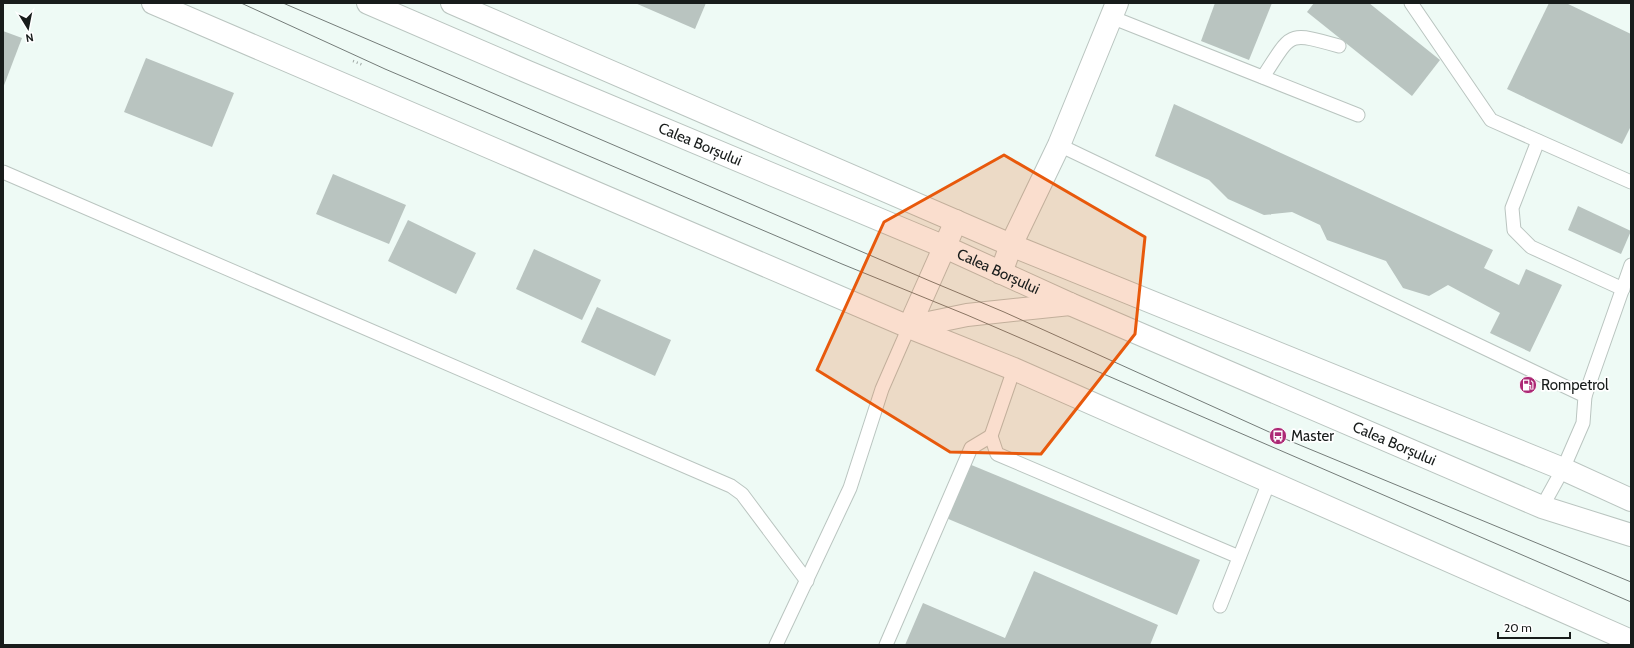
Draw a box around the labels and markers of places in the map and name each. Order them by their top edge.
fuel station icon: Rompetrol [1518,375,1538,395]
place label: Rompetrol [1541,376,1609,394]
bus stop icon: Master [1268,426,1288,446]
place label: Master [1291,427,1334,445]

